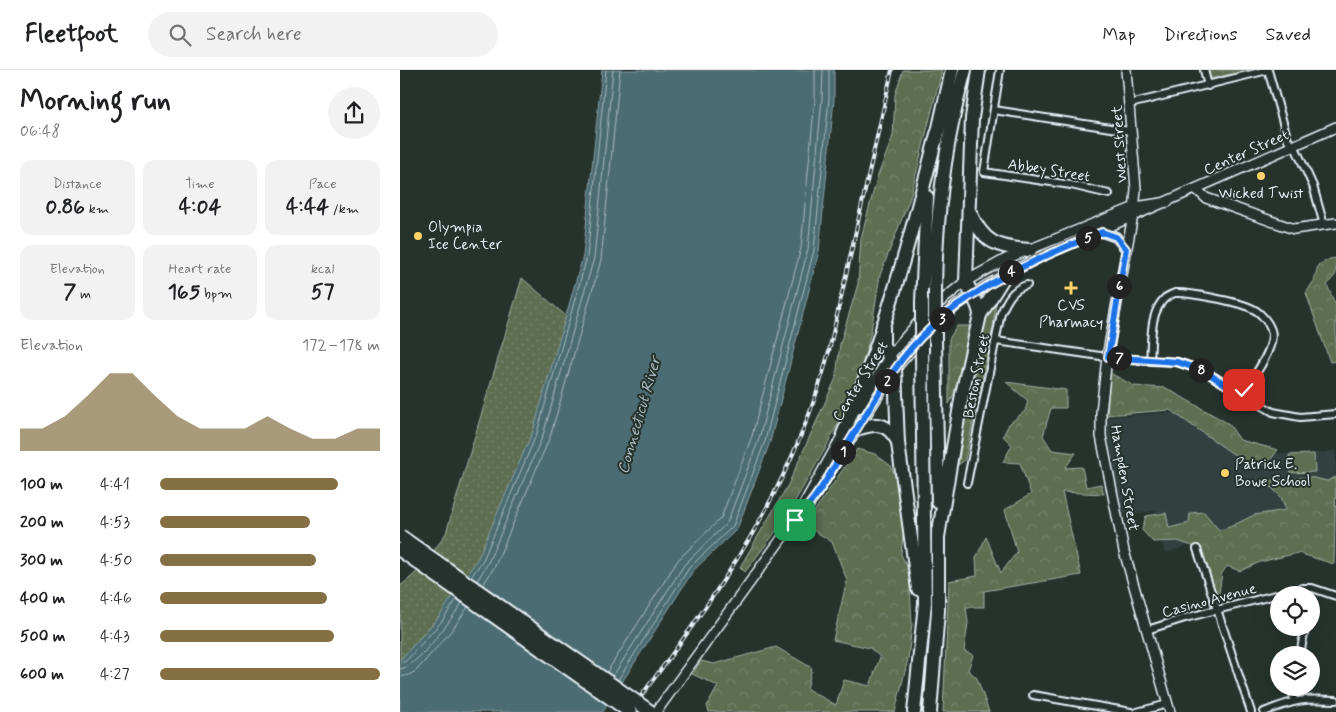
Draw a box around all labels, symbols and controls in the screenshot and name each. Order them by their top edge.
search box [148,12,498,57]
text: Fleetfoot [25,19,118,50]
icon: search [166,21,194,49]
text: Search here [206,22,302,47]
text: Map [1103,23,1136,47]
text: Directions [1164,23,1238,47]
text: Saved [1266,23,1311,47]
text: Morning run [20,83,171,120]
button: share [328,87,380,139]
street label: West Street [1107,104,1133,183]
text: 06:48 [20,121,60,142]
street label: Center Street [1201,125,1292,181]
street label: Abbey Street [1006,155,1092,187]
marker: Wicked Twist [1255,170,1267,182]
text: Distance [53,175,102,193]
text: Time [185,175,215,193]
text: Pace [309,175,337,193]
place label: Wicked Twist [1219,184,1304,204]
text: 0.86 [45,193,85,221]
text: 4:04 [179,193,221,221]
text: 4:44 [286,193,329,221]
text: km [85,200,109,218]
text: /km [329,200,359,218]
place label: Olympia Ice Center [428,218,503,255]
pin: 5 [1076,226,1100,250]
text: 5 [1084,229,1093,247]
marker: Olympia Ice Center [412,230,424,242]
text: Elevation [50,260,105,278]
text: Heart rate [169,260,231,278]
text: kcal [311,260,334,278]
pin: 4 [998,260,1024,284]
text: 4 [1007,263,1016,281]
pin: 6 [1106,274,1132,298]
text: 6 [1116,277,1123,295]
text: 7 [63,278,76,306]
text: 165 [168,278,200,306]
text: 57 [311,278,334,306]
marker: CVS Pharmacy [1065,282,1077,294]
text: m [76,285,91,303]
text: bpm [200,285,232,303]
place label: CVS Pharmacy [1039,296,1103,333]
pin: 3 [930,306,954,332]
text: 3 [939,310,946,328]
street label: Beston Street [959,332,995,420]
text: Elevation [20,335,83,356]
text: 172–178 m [302,335,380,356]
street label: Center Street [828,337,894,425]
pin: 7 [1106,346,1132,370]
text: 7 [1115,349,1124,367]
water label: Connecticut River [613,352,667,476]
pin: 8 [1188,358,1214,382]
text: 8 [1198,361,1205,379]
pin: 2 [874,368,900,394]
pin [1223,369,1265,411]
text: 2 [884,372,891,390]
icon: check [1230,376,1258,404]
street label: Hampden Street [1105,423,1143,533]
pin: 1 [830,440,856,464]
text: 1 [840,443,847,461]
place label: Patrick E. Bowe School [1235,455,1310,492]
marker: Patrick E. Bowe School [1219,467,1231,479]
text: 100 m [20,474,63,495]
text: 4:41 [100,474,130,495]
pin [774,499,816,541]
icon: arrive [781,506,809,534]
text: 200 m [20,512,64,533]
text: 4:53 [100,512,130,533]
text: 300 m [20,550,63,571]
text: 4:50 [100,550,132,571]
street label: Casino Avenue [1160,579,1259,623]
map controls [1270,586,1320,696]
button: locate [1270,586,1320,636]
text: 400 m [20,588,65,609]
text: 4:46 [100,588,132,609]
text: 500 m [20,626,65,647]
text: 4:43 [100,626,130,647]
button: layers [1270,646,1320,696]
text: 600 m [20,664,64,685]
text: 4:27 [100,664,129,685]

